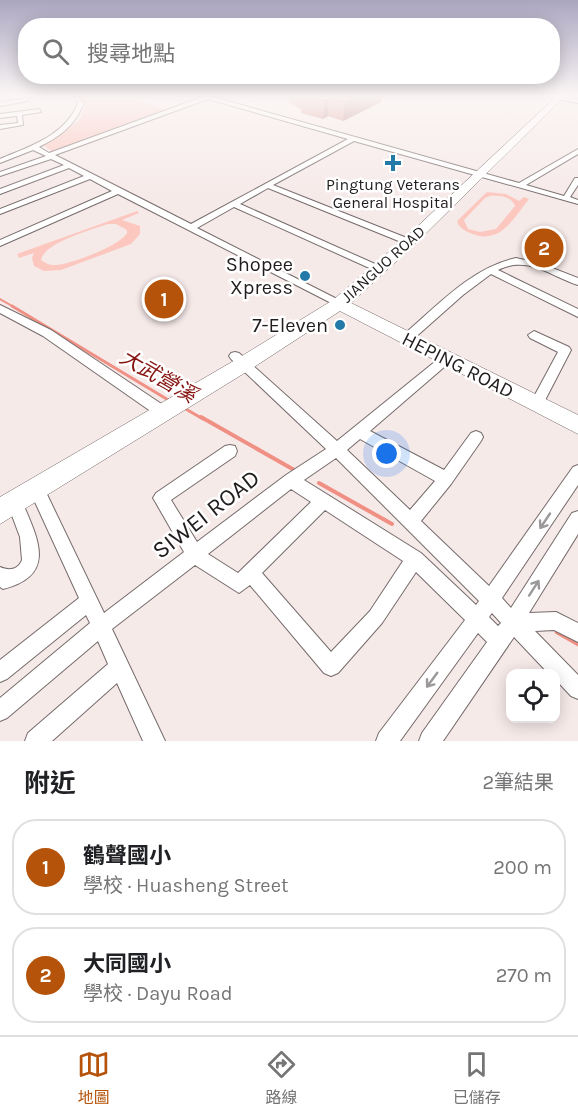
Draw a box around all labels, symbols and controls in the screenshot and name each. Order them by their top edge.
search box [18,18,560,84]
icon: search [39,35,72,68]
text: 搜尋地點 [87,41,175,67]
marker: Pingtung Veterans General Hospital [384,154,402,172]
place label: Pingtung Veterans General Hospital [326,175,460,212]
street label: JIANGUO ROAD [337,222,429,306]
pin: 2 [524,226,564,270]
place label: Shopee Xpress [226,253,293,299]
marker: Shopee Xpress [298,269,312,283]
pin: 1 [144,276,184,322]
place label: 7-Eleven [252,314,328,337]
marker: 7-Eleven [333,318,347,332]
street label: HEPING ROAD [398,327,518,403]
water label: 大武營溪 [116,345,203,409]
your location [372,439,401,468]
street label: SIWEI ROAD [147,463,265,565]
one-way arrow [539,512,551,528]
one-way arrow [528,580,540,597]
map controls [506,669,560,723]
button: locate [506,669,560,723]
one-way arrow [426,672,439,688]
text: 附近 [24,768,76,799]
text: 2筆結果 [482,771,554,794]
text: 鶴聲國小 [83,843,171,869]
text: 1 [42,856,49,879]
text: 200 m [493,856,552,879]
text: 學校 · Huasheng Street [83,874,288,897]
text: 大同國小 [83,951,171,977]
text: 2 [39,964,52,987]
text: 270 m [496,964,552,987]
text: 學校 · Dayu Road [83,982,233,1005]
tab: 地圖 [77,1048,110,1108]
tab: 路線 [265,1048,298,1108]
tab: 已儲存 [453,1048,501,1108]

